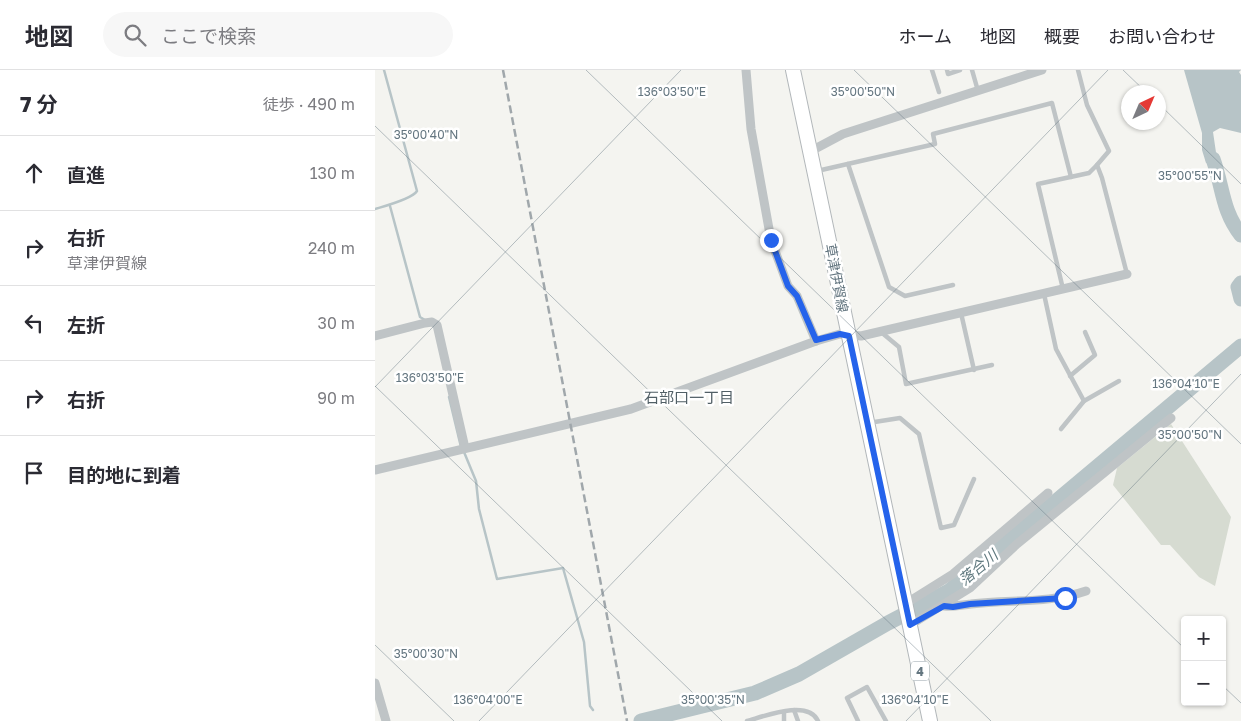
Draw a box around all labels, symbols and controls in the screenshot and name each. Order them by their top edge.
search box [103,12,453,57]
text: 地図 [25,21,73,50]
icon: search [121,21,149,49]
text: ここで検索 [161,24,256,47]
text: ホーム [899,25,952,47]
text: 地図 [980,25,1016,47]
text: 概要 [1044,25,1080,47]
text: お問い合わせ [1108,25,1216,47]
text: 136°03'50"E [638,84,706,99]
text: 35°00'50"N [831,84,895,99]
north arrow [1121,85,1166,130]
text: 7 分 [20,91,58,117]
text: 徒歩 · 490 m [263,94,355,114]
text: 35°00'40"N [394,127,458,142]
icon: ahead [20,159,48,187]
text: 直進 [67,163,105,186]
text: 130 m [310,163,355,183]
text: 35°00'55"N [1158,168,1222,183]
text: 右折 [67,226,105,249]
route end [760,229,783,252]
icon: right [20,234,48,262]
text: 240 m [308,238,355,258]
street label: 草津伊賀線 [822,242,852,314]
text: 草津伊賀線 [67,253,147,273]
icon: left [20,309,48,337]
text: 左折 [67,313,105,336]
text: 30 m [318,313,355,333]
text: 136°03'50"E [396,370,464,385]
text: 136°04'10"E [1152,376,1220,391]
icon: right [20,384,48,412]
text: 右折 [67,388,105,411]
text: 90 m [317,388,355,408]
district label: 石部口一丁目 [644,388,734,406]
text: 35°00'50"N [1158,427,1222,442]
icon: arrive [20,459,48,487]
text: 目的地に到着 [67,463,181,486]
water label: 落合川 [955,544,1003,588]
route start [1054,587,1077,610]
map controls [1181,616,1226,706]
button: + [1181,616,1226,661]
text: 35°00'30"N [394,646,458,661]
button: − [1181,661,1226,706]
road number: 4 [911,662,929,680]
text: 136°04'00"E [453,692,523,707]
text: 35°00'35"N [681,692,745,707]
text: 136°04'10"E [881,692,949,707]

